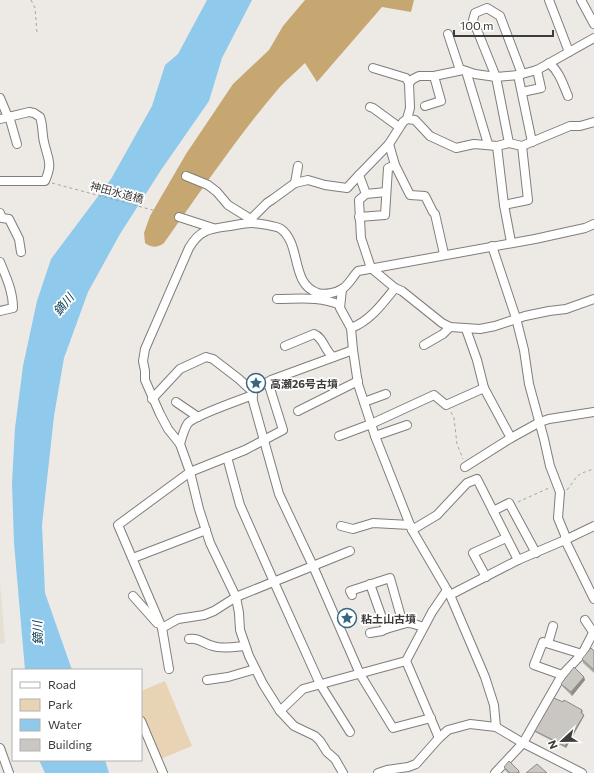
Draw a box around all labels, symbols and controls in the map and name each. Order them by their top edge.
scale bar [454,12,553,38]
text: 100 m [460,18,494,32]
street label: 神田水道橋 [89,179,145,205]
water label: 鏑川 [50,289,77,318]
place icon: 高瀬26号古墳 [245,372,267,394]
place label: 高瀬26号古墳 [270,377,338,390]
place icon: 粘土山古墳 [336,607,358,629]
place label: 粘土山古墳 [361,612,416,625]
water label: 鏑川 [30,619,44,645]
legend [12,669,142,761]
text: Road [48,677,76,691]
text: Park [48,697,74,711]
text: Water [48,717,82,731]
north arrow [542,721,582,761]
text: Building [48,737,92,751]
text: N [545,739,560,751]

